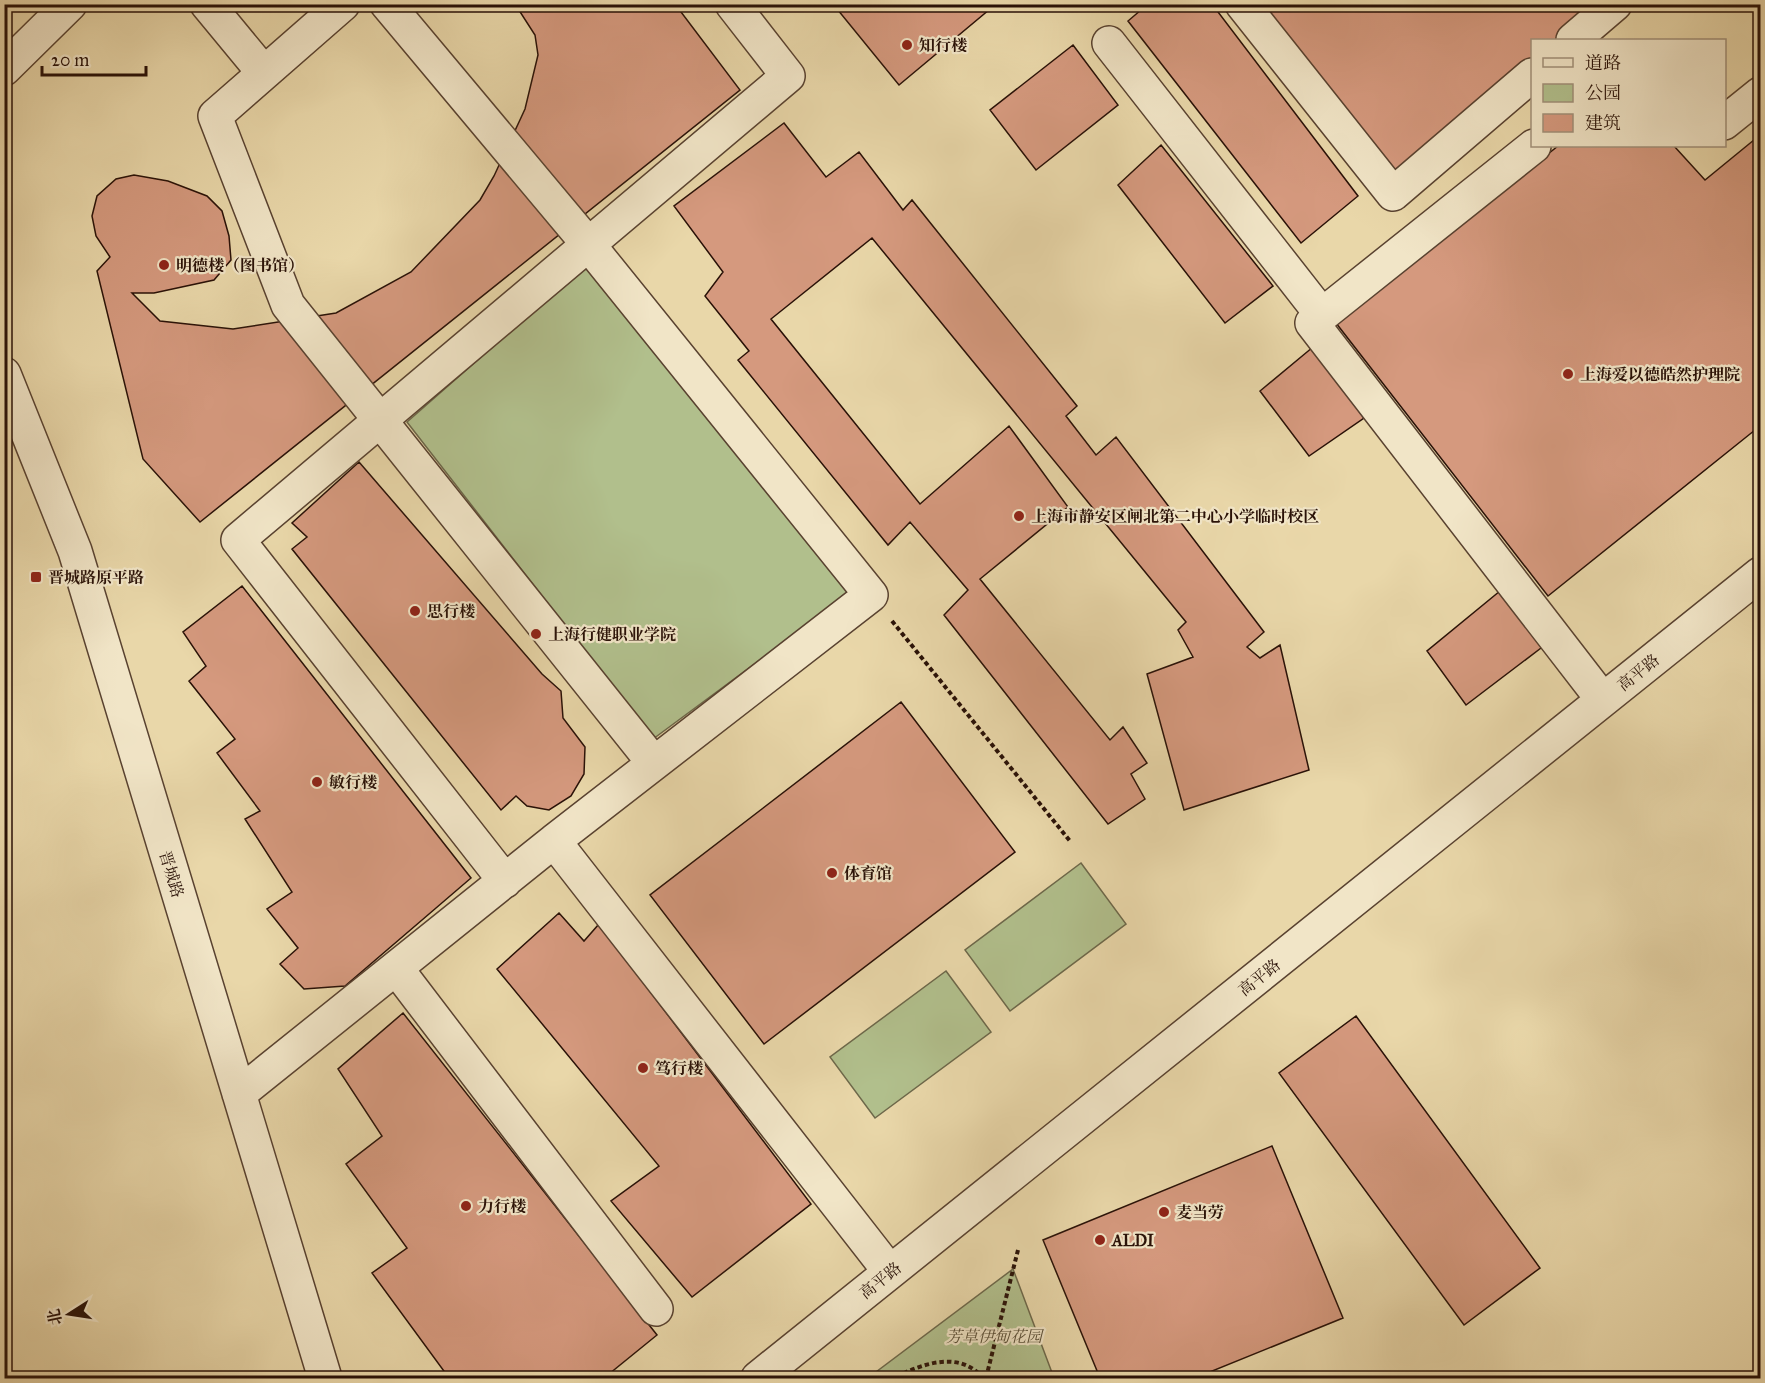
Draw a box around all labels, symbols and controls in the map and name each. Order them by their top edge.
place label: 知行楼 [919,36,967,55]
marker: 知行楼 [900,38,914,52]
scale bar [42,39,146,77]
legend [1531,39,1726,147]
text: 20 m [51,49,89,71]
text: 道路 [1585,52,1621,74]
text: 公园 [1585,82,1621,104]
text: 建筑 [1585,112,1621,134]
place label: 明德楼（图书馆） [176,256,304,275]
marker: 明德楼（图书馆） [157,258,171,272]
place label: 上海爱以德皓然护理院 [1580,365,1740,384]
marker: 上海爱以德皓然护理院 [1561,367,1575,381]
place label: 上海市静安区闸北第二中心小学临时校区 [1031,507,1319,526]
marker: 上海市静安区闸北第二中心小学临时校区 [1012,509,1026,523]
place label: 晋城路原平路 [48,568,144,587]
marker: 晋城路原平路 [29,570,43,584]
place label: 思行楼 [427,602,475,621]
marker: 思行楼 [408,604,422,618]
place label: 上海行健职业学院 [548,625,676,644]
marker: 上海行健职业学院 [529,627,543,641]
street label: 高平路 [1614,650,1663,695]
place label: 敏行楼 [329,773,377,792]
marker: 敏行楼 [310,775,324,789]
street label: 晋城路 [155,848,188,900]
place label: 体育馆 [844,864,892,883]
marker: 体育馆 [825,866,839,880]
street label: 高平路 [1235,955,1284,1000]
place label: 笃行楼 [655,1059,703,1078]
marker: 笃行楼 [636,1061,650,1075]
place label: 力行楼 [478,1197,526,1216]
marker: 力行楼 [459,1199,473,1213]
place label: 麦当劳 [1176,1203,1224,1222]
marker: 麦当劳 [1157,1205,1171,1219]
place label: ALDI [1111,1231,1154,1250]
marker: ALDI [1093,1233,1107,1247]
street label: 高平路 [856,1258,905,1303]
north arrow [39,1284,99,1344]
text: 北 [44,1307,66,1327]
park label: 芳草伊甸花园 [946,1327,1045,1346]

